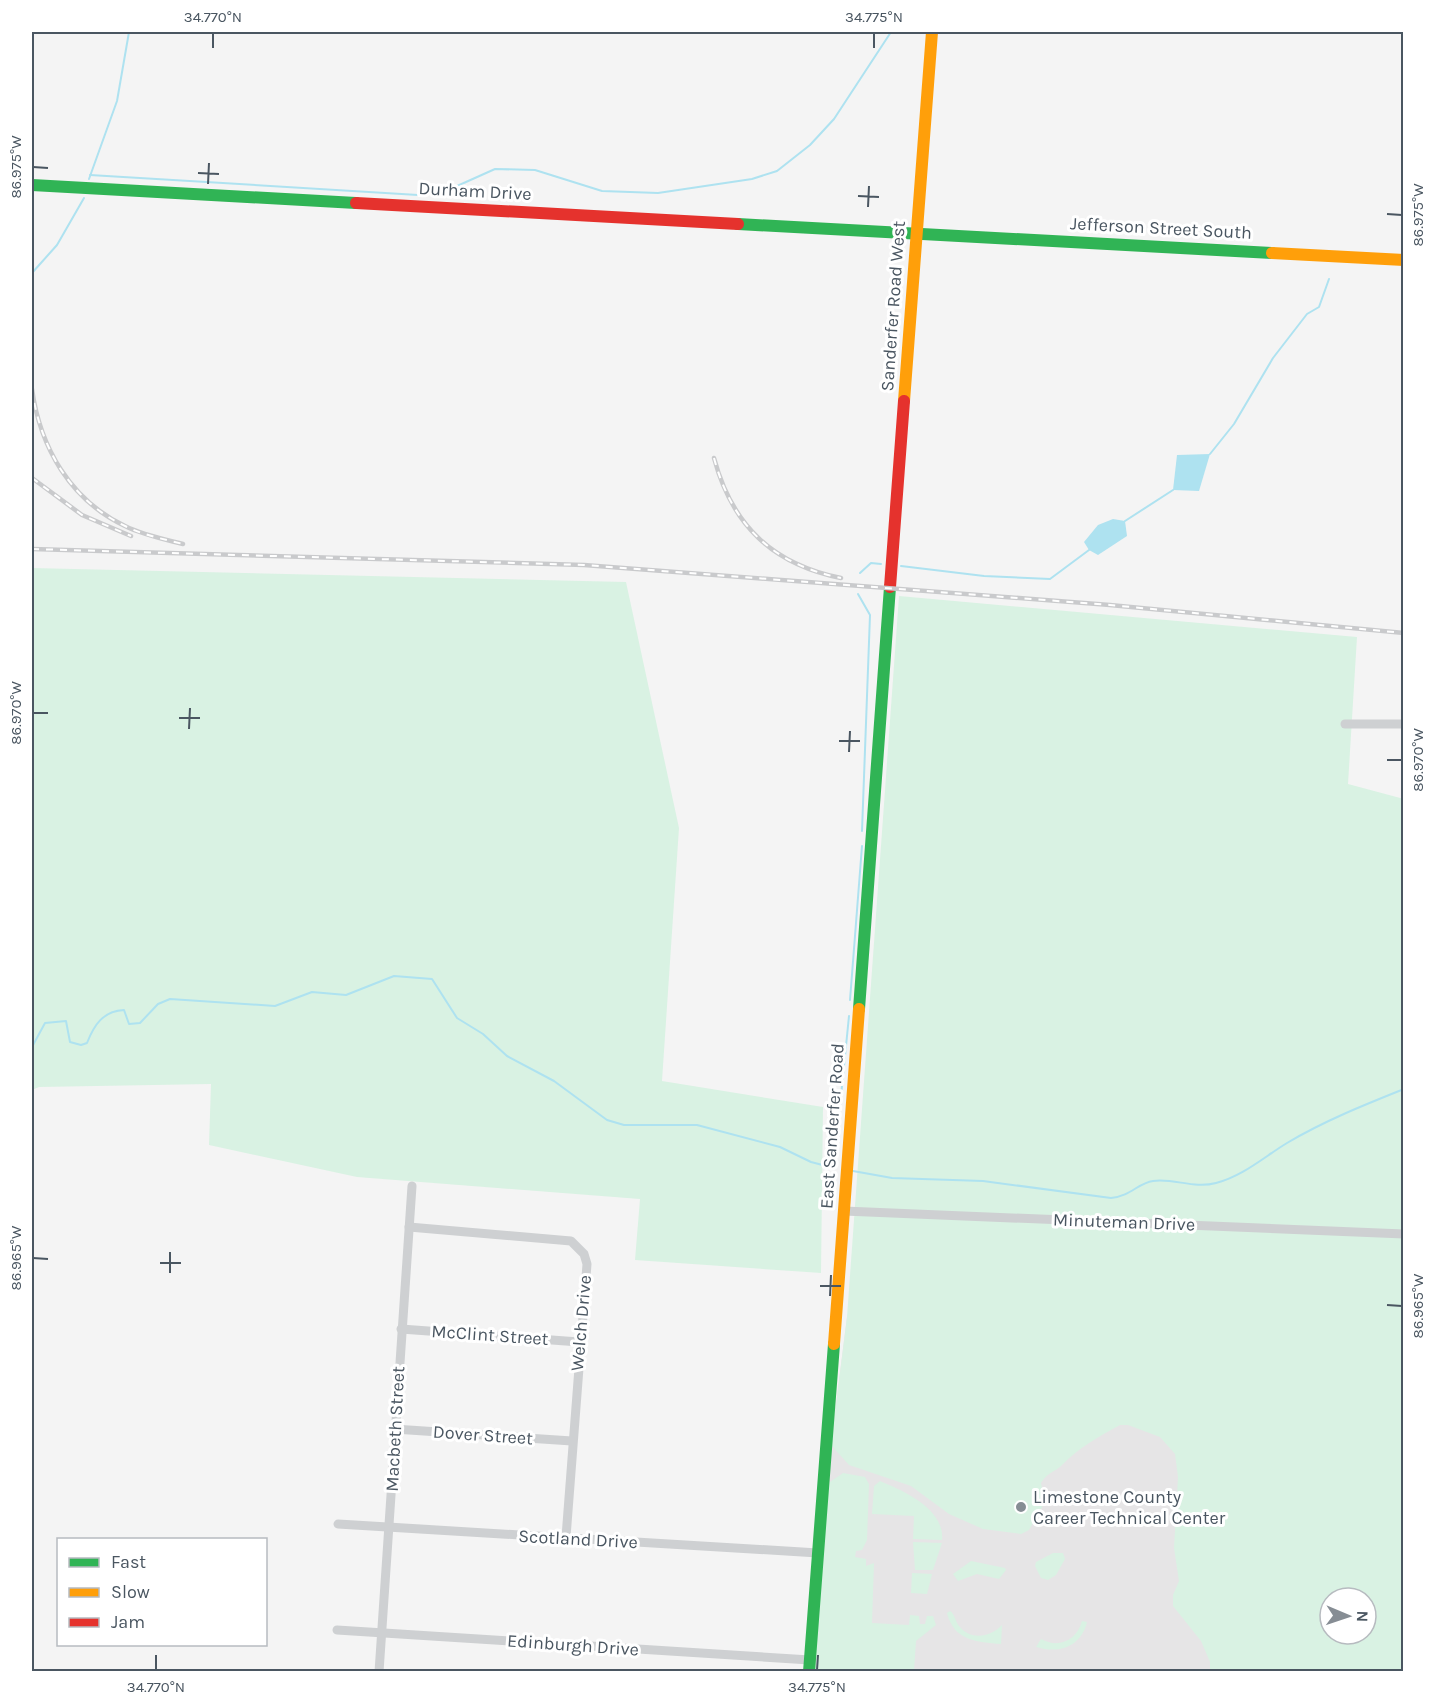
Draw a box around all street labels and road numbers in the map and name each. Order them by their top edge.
street label: Durham Drive [418,177,532,205]
street label: Jefferson Street South [1070,212,1252,244]
street label: Sanderfer Road West [876,220,910,392]
street label: East Sanderfer Road [815,1042,849,1210]
street label: Minuteman Drive [1053,1209,1195,1235]
street label: Welch Drive [566,1274,596,1372]
street label: McClint Street [431,1320,549,1350]
street label: Macbeth Street [381,1365,409,1492]
street label: Dover Street [432,1421,534,1449]
street label: Scotland Drive [518,1525,638,1553]
street label: Edinburgh Drive [506,1629,640,1661]

